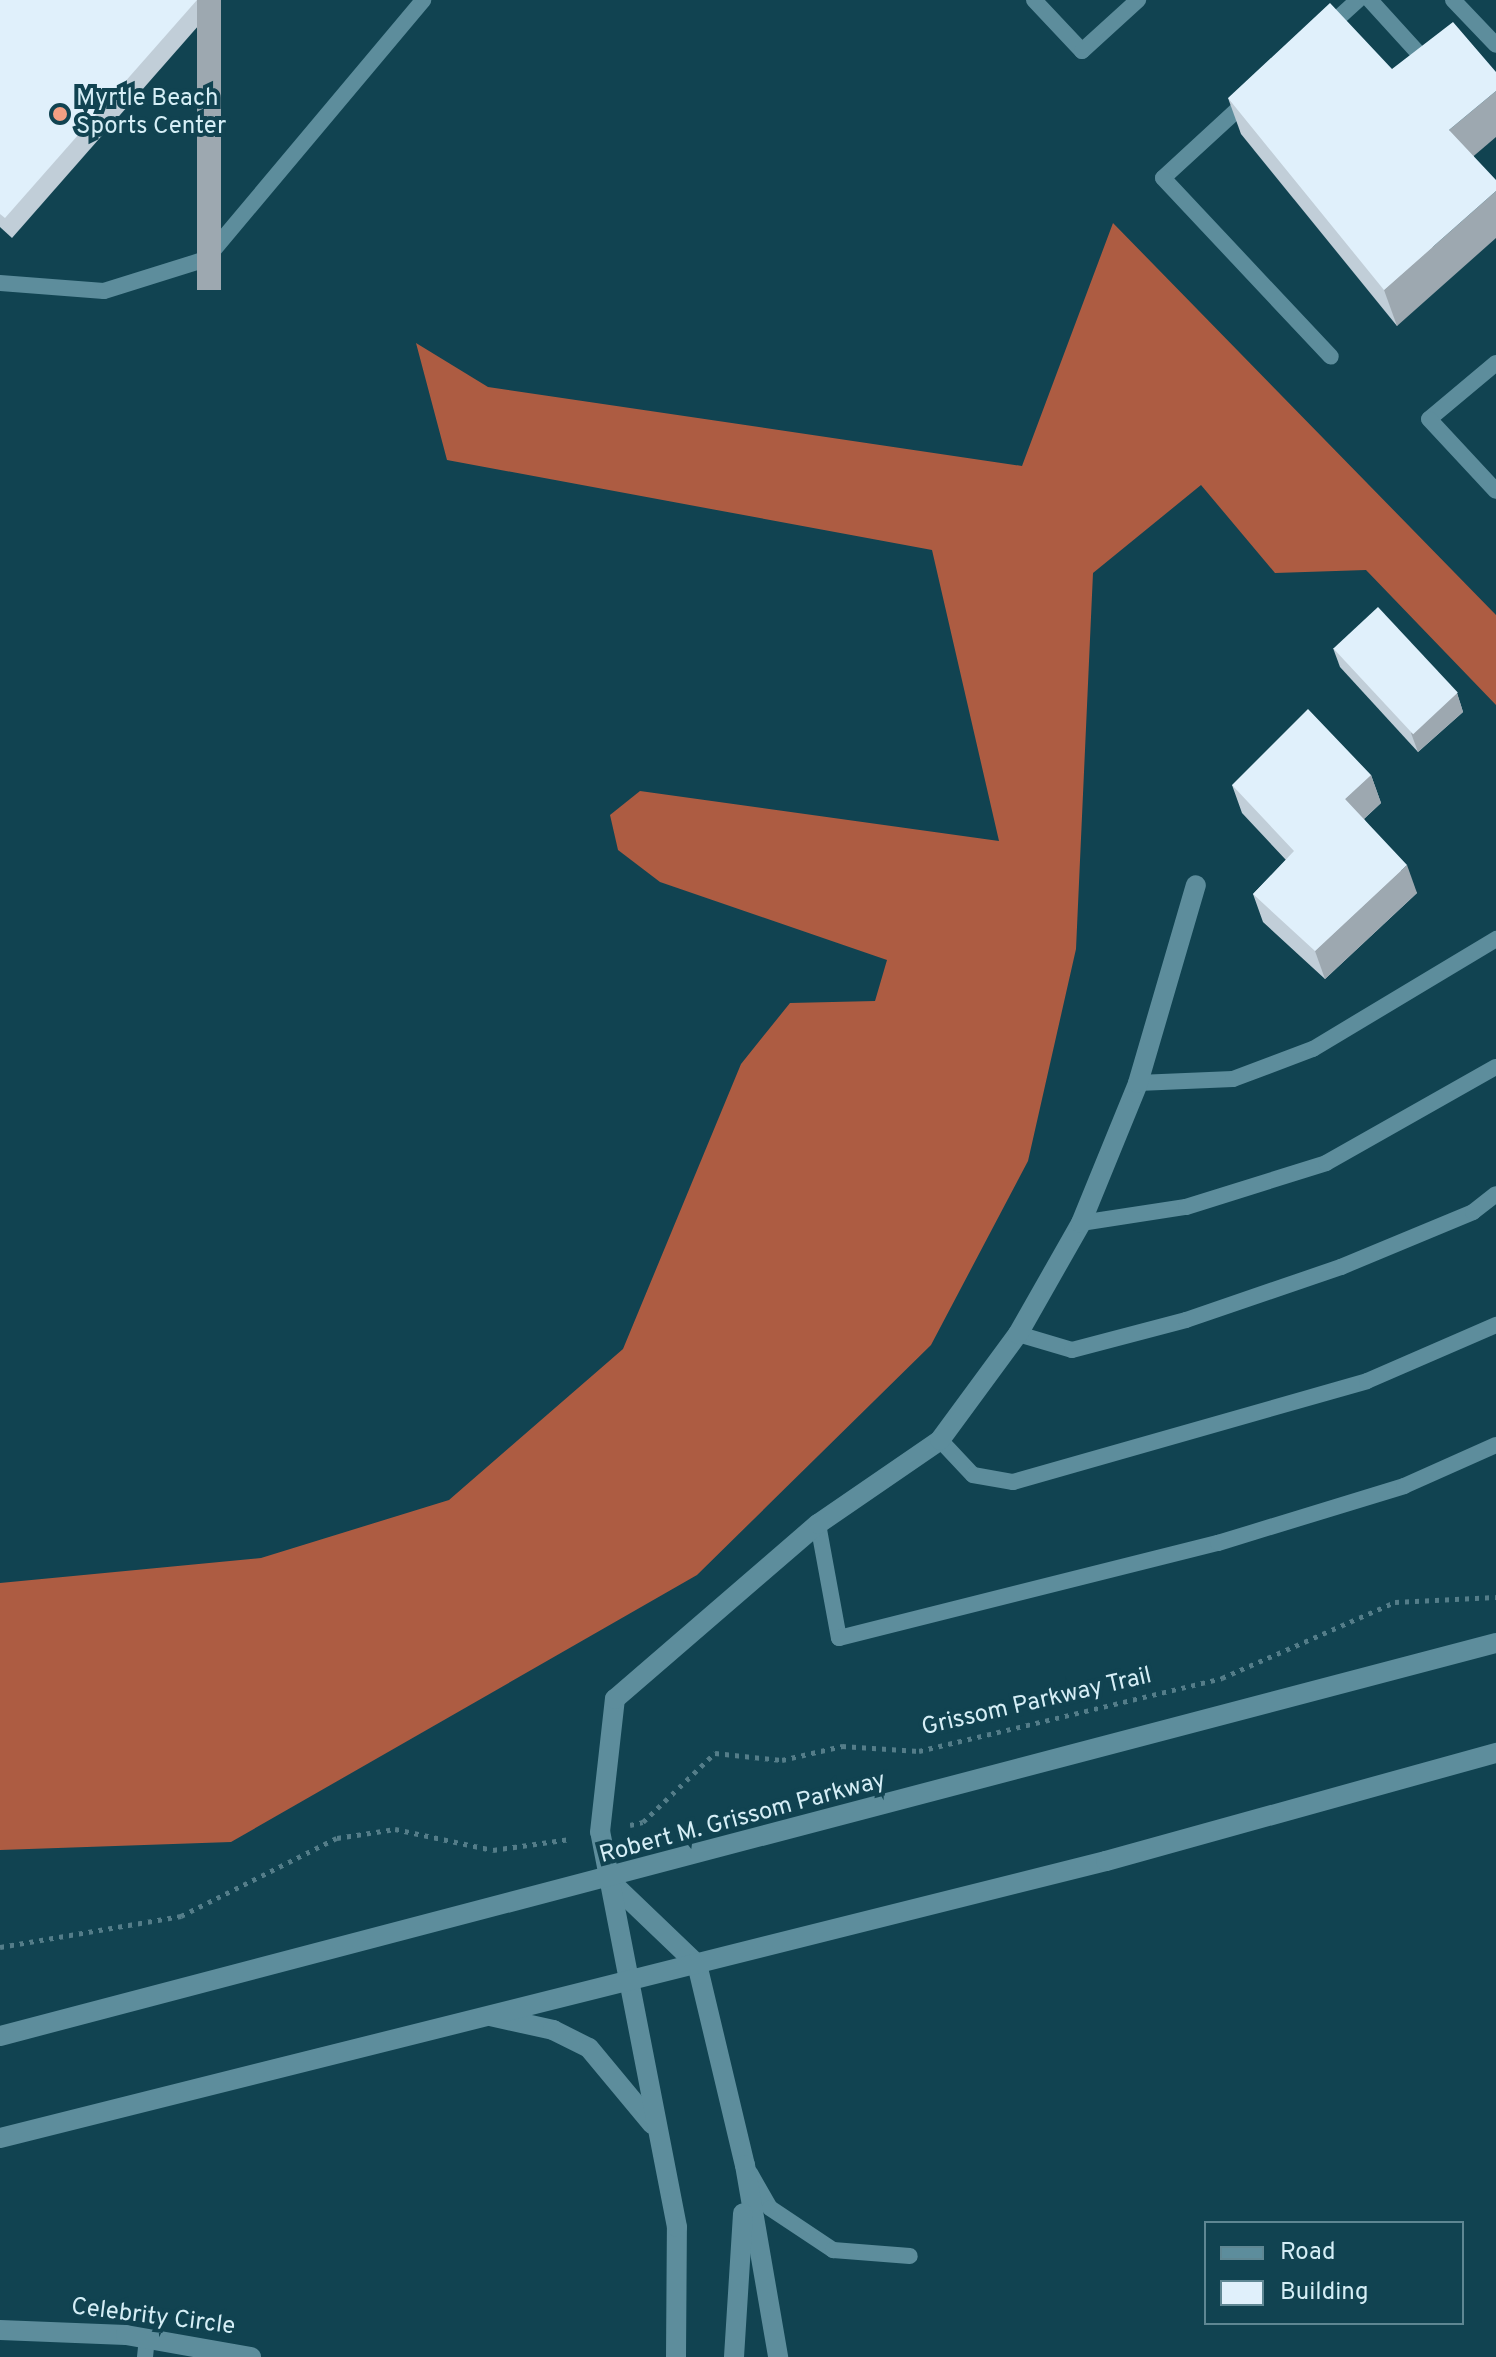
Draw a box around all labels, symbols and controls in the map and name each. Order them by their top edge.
place label: Myrtle Beach Sports Center [76,86,226,142]
marker: Myrtle Beach Sports Center [51,105,69,123]
street label: Grissom Parkway Trail [919,1662,1155,1744]
street label: Robert M. Grissom Parkway [597,1767,889,1871]
legend [1204,2221,1464,2325]
text: Road [1280,2238,1336,2268]
text: Building [1280,2278,1369,2308]
street label: Celebrity Circle [69,2294,237,2342]

